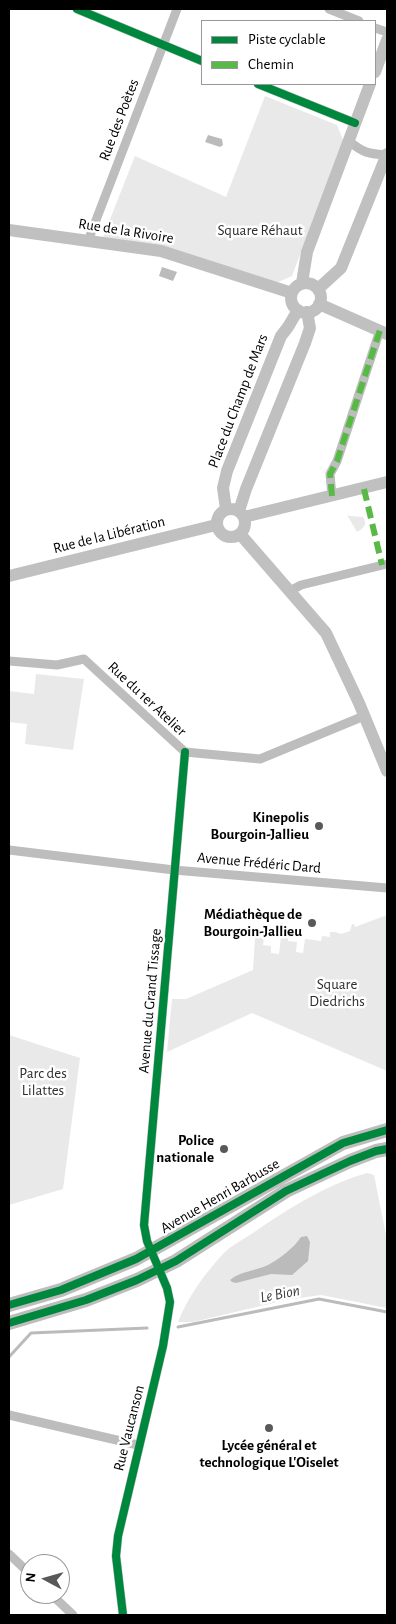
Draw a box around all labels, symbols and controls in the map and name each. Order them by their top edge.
legend [201,20,376,85]
text: Piste cyclable [248,32,326,47]
text: Chemin [248,57,294,72]
street label: Rue des Poètes [95,77,143,163]
street label: Rue de la Rivoire [77,215,175,247]
park label: Square Réhaut [218,221,302,239]
street label: Place du Champ de Mars [204,331,272,471]
street label: Rue de la Libération [51,512,167,558]
street label: Rue du 1er Atelier [104,658,190,740]
place label: Kinepolis Bourgoin-Jallieu [211,808,309,843]
marker: Kinepolis Bourgoin-Jallieu [313,820,325,832]
street label: Avenue Frédéric Dard [196,849,322,877]
place label: Médiathèque de Bourgoin-Jallieu [204,905,302,940]
marker: Médiathèque de Bourgoin-Jallieu [306,917,318,929]
street label: Avenue du Grand Tissage [135,928,165,1074]
park label: Square Diedrichs [309,975,365,1010]
park label: Parc des Lilattes [19,1064,67,1099]
place label: Police nationale [156,1131,214,1166]
marker: Police nationale [218,1143,230,1155]
street label: Avenue Henri Barbusse [157,1155,283,1237]
water label: Le Bion [258,1281,302,1307]
street label: Rue Vaucanson [110,1383,148,1473]
marker: Lycée général et technologique L'Oiselet [263,1422,275,1434]
place label: Lycée général et technologique L'Oiselet [199,1436,339,1471]
north arrow [20,1554,70,1604]
text: N [24,1572,39,1583]

